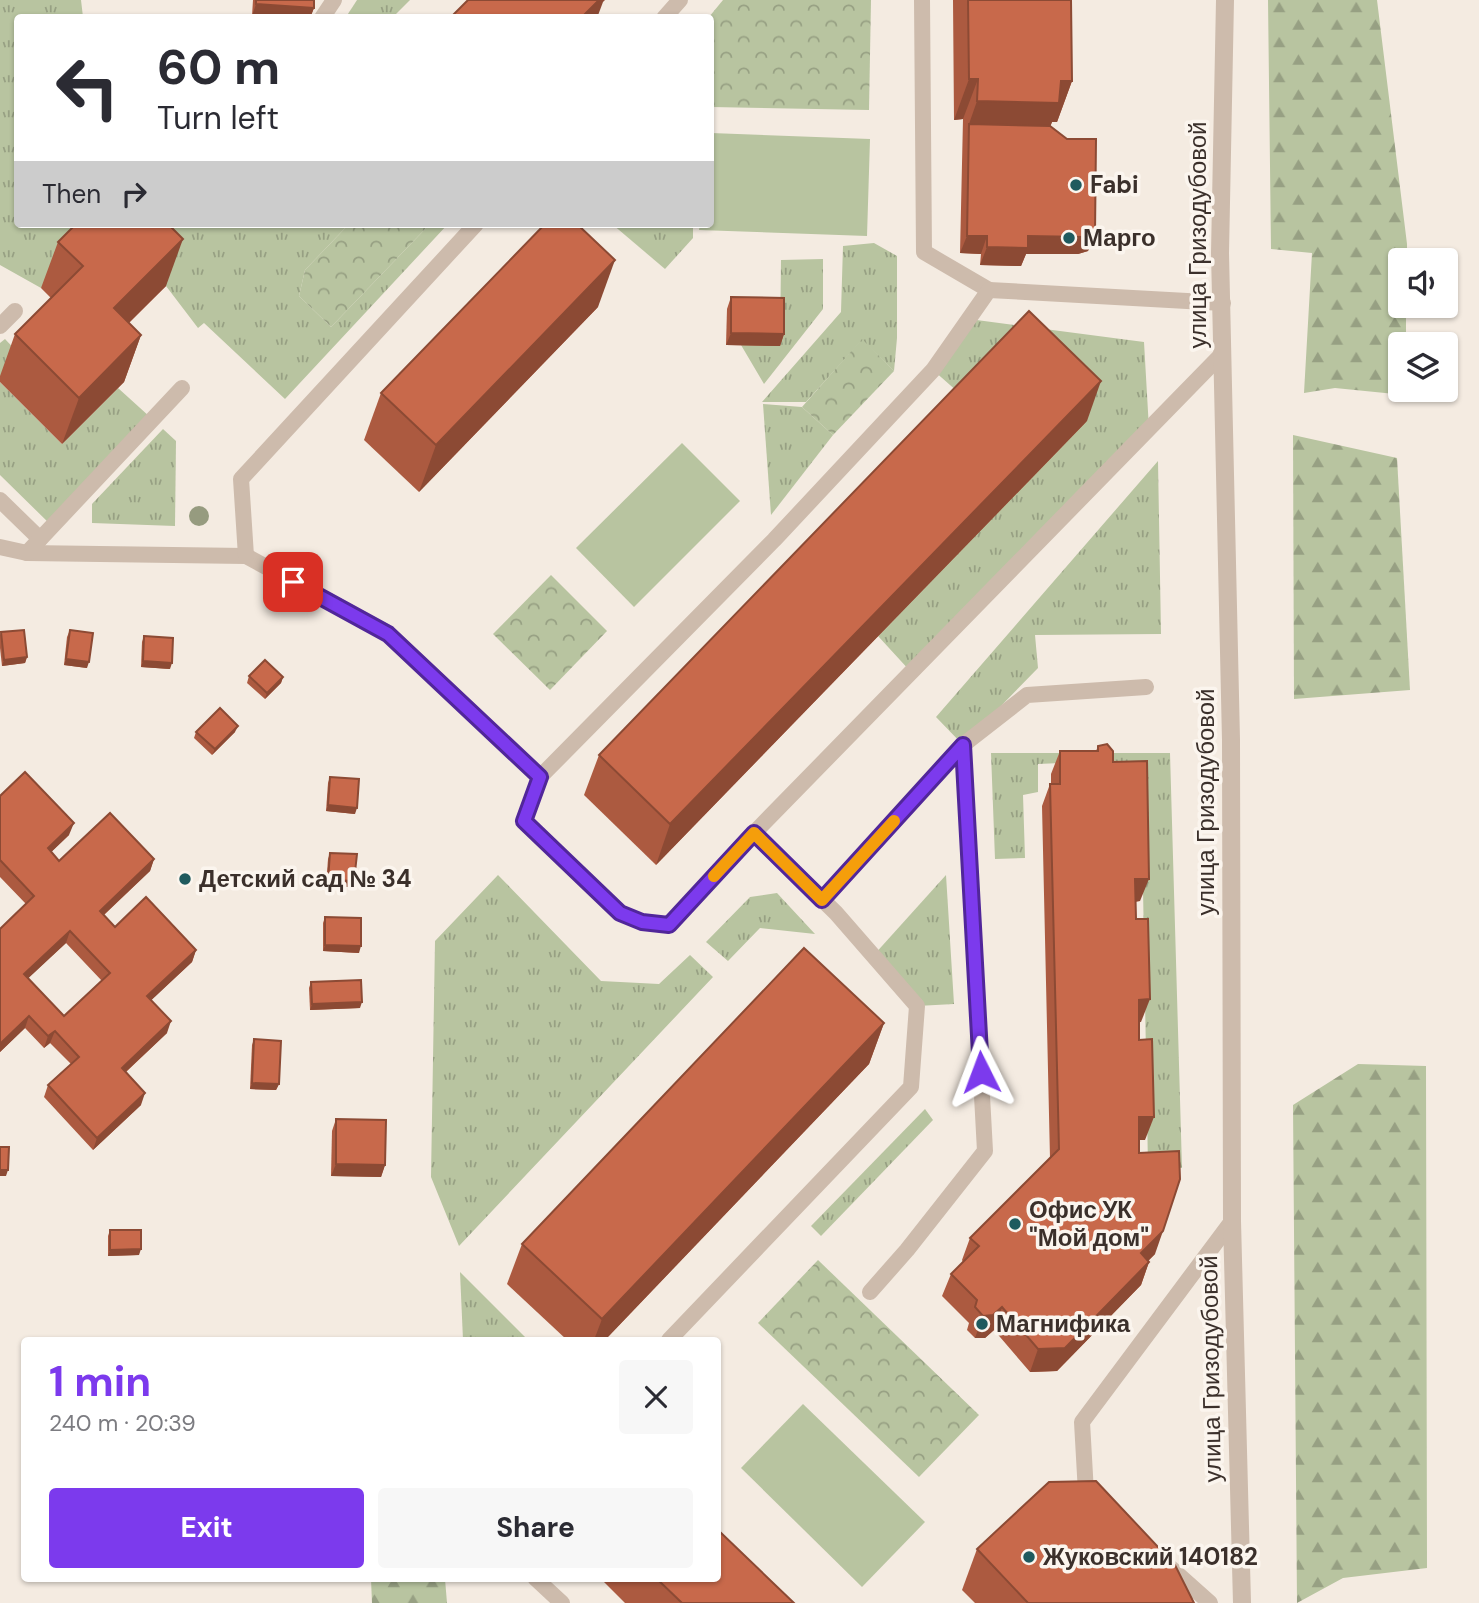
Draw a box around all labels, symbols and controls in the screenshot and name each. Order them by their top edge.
text: 60 m [157,35,280,99]
icon: left [42,42,133,133]
text: Turn left [157,97,279,139]
street label: улица Гризодубовой [1182,122,1213,348]
place label: Fabi [1090,169,1139,200]
icon: right [115,175,153,213]
text: Then [42,177,101,211]
marker: Fabi [1068,177,1084,193]
place label: Марго [1083,222,1156,253]
marker: Марго [1061,230,1077,246]
map controls [1388,248,1458,402]
button: sound [1388,248,1458,318]
button: layers [1388,332,1458,402]
pin [263,552,323,612]
icon: arrive [274,563,312,601]
street label: улица Гризодубовой [1190,689,1221,915]
place label: Детский сад № 34 [199,863,412,894]
marker: Детский сад № 34 [177,871,193,887]
position arrow [944,1035,1018,1109]
place label: Офис УК "Мой дом" [1029,1194,1149,1253]
marker: Офис УК "Мой дом" [1007,1216,1023,1232]
street label: улица Гризодубовой [1193,1255,1228,1483]
place label: Магнифика [996,1308,1131,1339]
marker: Магнифика [974,1316,990,1332]
text: 1 min [49,1354,151,1409]
button: close [619,1360,693,1434]
text: 240 m · 20:39 [49,1408,196,1438]
button: Exit [49,1488,364,1568]
button: Share [378,1488,693,1568]
place label: Жуковский 140182 [1042,1541,1258,1572]
marker: Жуковский 140182 [1021,1549,1037,1565]

